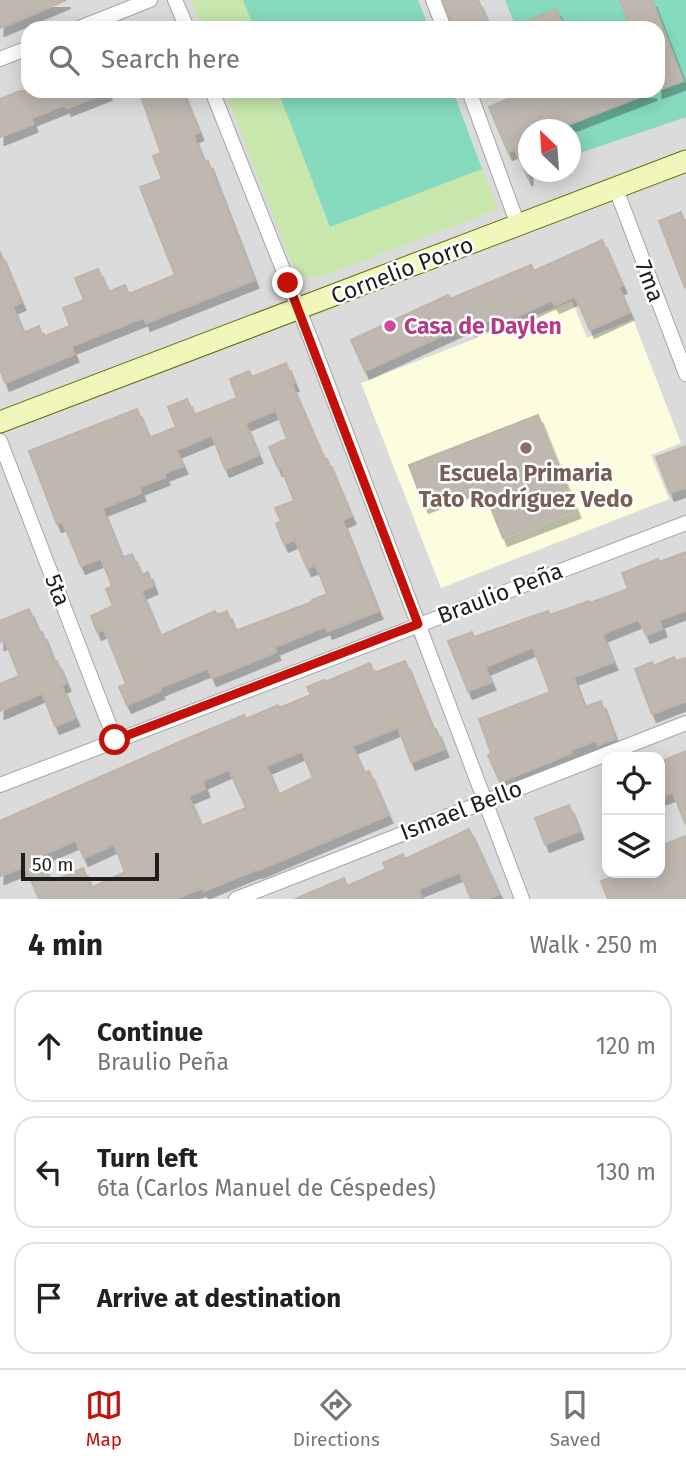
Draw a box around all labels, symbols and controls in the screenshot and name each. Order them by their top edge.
search box [21,21,665,98]
icon: search [45,41,83,79]
text: Search here [101,44,240,75]
north arrow [518,119,581,182]
street label: Cornelio Porro [327,230,477,310]
street label: 7ma [629,256,671,306]
route end [272,267,303,298]
place label: Casa de Daylen [404,312,562,340]
marker: Casa de Daylen [382,318,398,334]
marker: Escuela Primaria Tato Rodríguez Vedo [518,440,534,456]
place label: Escuela Primaria Tato Rodríguez Vedo [419,459,633,513]
street label: Braulio Peña [433,556,567,630]
street label: 5ta [39,570,77,610]
route start [99,724,130,755]
map controls [602,752,665,878]
button: locate [602,752,665,815]
street label: Ismael Bello [396,774,526,846]
button: layers [602,815,665,878]
scale bar [21,850,159,882]
text: 50 m [32,853,73,876]
text: 4 min [28,927,103,963]
text: Walk · 250 m [530,931,658,959]
text: Continue [97,1017,203,1048]
icon: ahead [30,1027,68,1065]
text: 120 m [596,1032,656,1060]
text: Braulio Peña [97,1048,229,1076]
text: Turn left [97,1143,198,1174]
icon: left [30,1153,68,1191]
text: 130 m [596,1158,656,1186]
text: 6ta (Carlos Manuel de Céspedes) [97,1174,436,1202]
icon: arrive [30,1279,68,1317]
text: Arrive at destination [97,1283,341,1314]
tab: Map [85,1386,123,1451]
tab: Directions [293,1386,380,1451]
tab: Saved [550,1386,601,1451]

